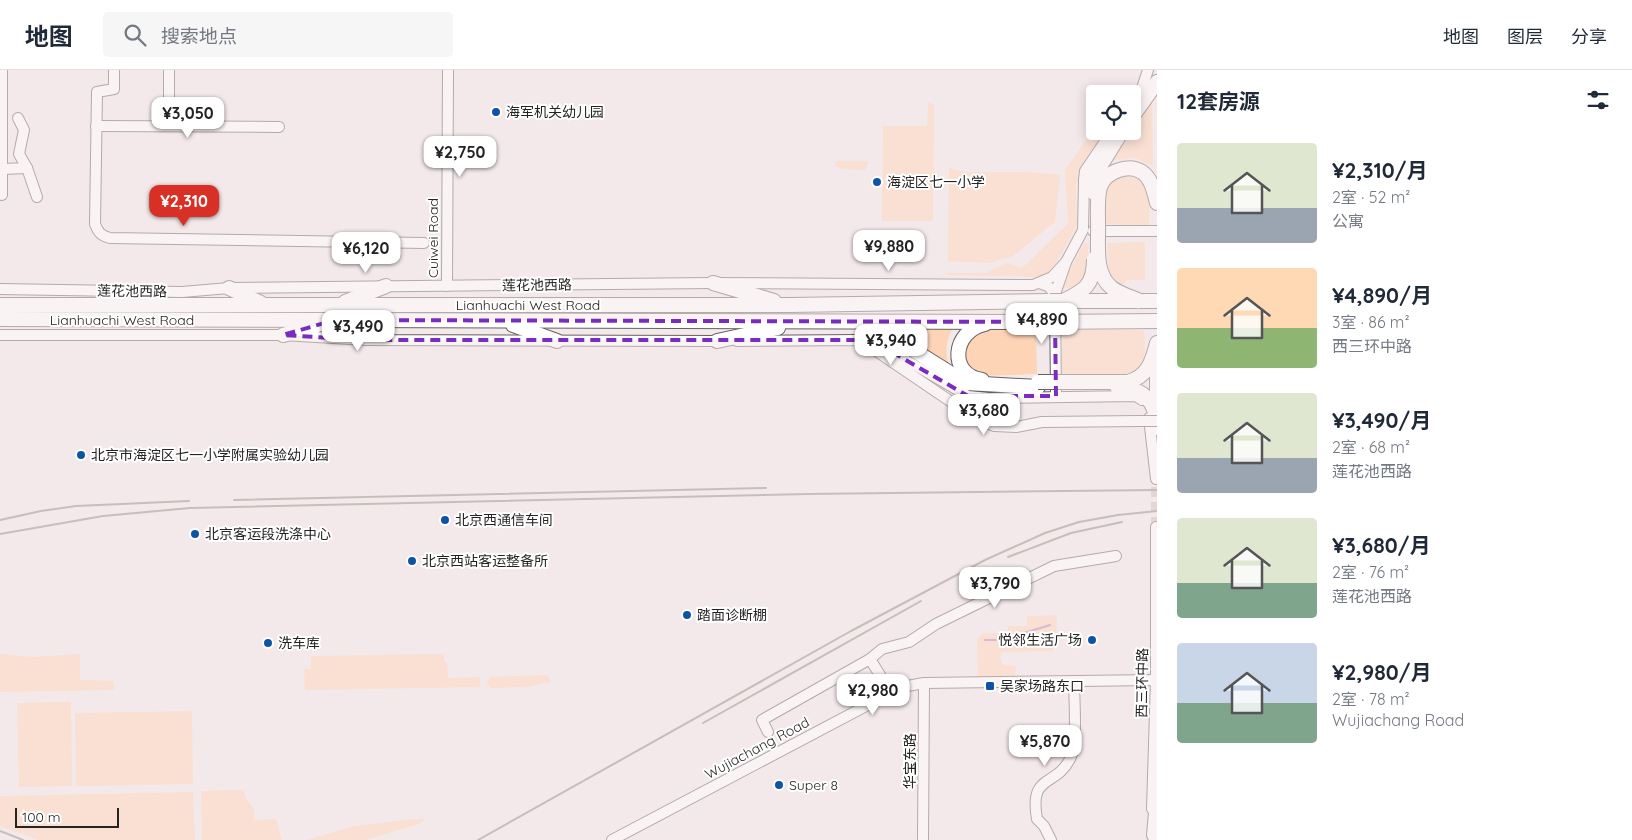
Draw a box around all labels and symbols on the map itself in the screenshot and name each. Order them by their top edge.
pin: ¥3,050 [147,97,229,139]
place label: 海军机关幼儿园 [506,103,604,121]
marker: 海军机关幼儿园 [490,106,502,118]
pin: ¥2,750 [419,136,501,178]
place label: 海淀区七一小学 [887,173,985,191]
marker: 海淀区七一小学 [871,176,883,188]
pin: ¥2,310 [143,184,225,227]
street label: Cuiwei Road [424,198,442,278]
pin: ¥9,880 [848,230,930,272]
pin: ¥6,120 [325,232,407,274]
street label: 莲花池西路 [502,275,572,295]
street label: 莲花池西路 [97,281,167,301]
street label: Lianhuachi West Road [456,296,600,314]
pin: ¥4,890 [1001,302,1083,345]
pin: ¥3,490 [317,310,399,352]
street label: Lianhuachi West Road [50,311,194,329]
pin: ¥3,940 [850,324,932,366]
pin: ¥3,680 [943,394,1025,436]
place label: 北京市海淀区七一小学附属实验幼儿园 [91,446,329,464]
marker: 北京市海淀区七一小学附属实验幼儿园 [75,449,87,461]
place label: 北京西通信车间 [455,511,553,529]
marker: 北京西通信车间 [439,514,451,526]
place label: 北京客运段洗涤中心 [205,525,331,543]
marker: 北京客运段洗涤中心 [189,528,201,540]
place label: 北京西站客运整备所 [422,552,548,570]
marker: 北京西站客运整备所 [406,555,418,567]
pin: ¥3,790 [954,566,1036,609]
place label: 踏面诊断棚 [697,606,767,624]
marker: 踏面诊断棚 [681,609,693,621]
place label: 悦邻生活广场 [998,631,1082,649]
place label: 洗车库 [278,634,320,652]
marker: 悦邻生活广场 [1086,634,1098,646]
marker: 洗车库 [262,637,274,649]
street label: 西三环中路 [1132,648,1152,718]
pin: ¥2,980 [832,674,914,716]
place label: 吴家场路东口 [1000,677,1084,695]
marker: 吴家场路东口 [984,680,996,692]
street label: Wujiachang Road [702,713,812,783]
pin: ¥5,870 [1004,724,1086,767]
street label: 华宝东路 [901,733,919,789]
place label: Super 8 [789,776,838,794]
marker: Super 8 [773,779,785,791]
scale bar [15,805,119,828]

